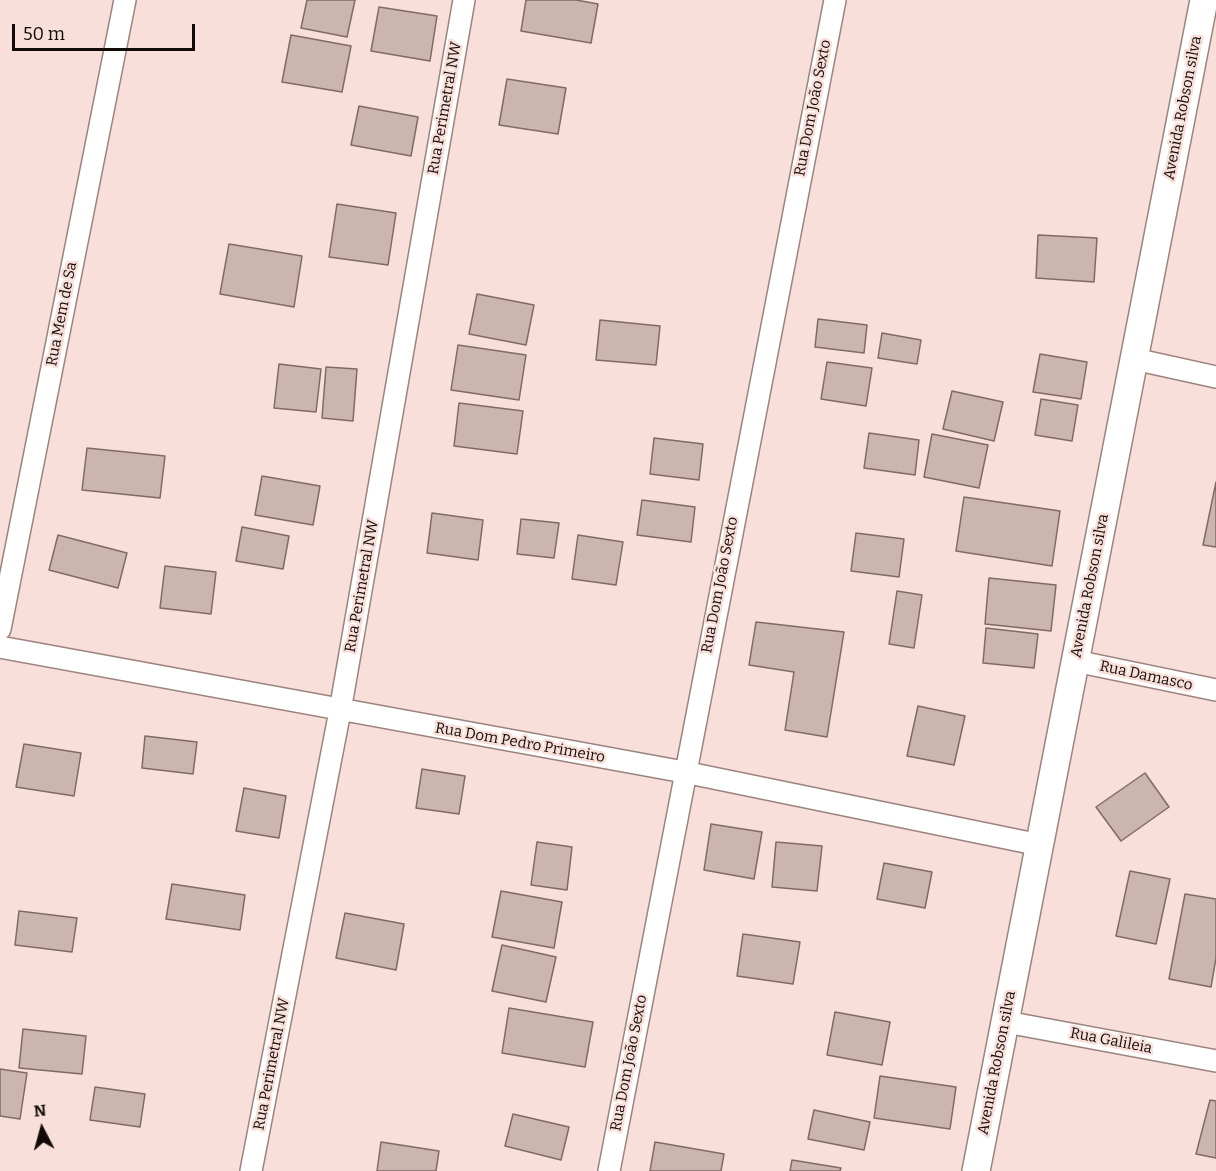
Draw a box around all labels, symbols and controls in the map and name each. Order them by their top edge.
scale bar [15,12,198,50]
text: 50 m [23,23,65,45]
street label: Avenida Robson silva [1160,35,1206,181]
street label: Rua Dom João Sexto [791,38,835,178]
street label: Rua Perimetral NW [424,40,466,176]
street label: Rua Mem de Sa [43,260,81,368]
street label: Avenida Robson silva [1067,513,1113,659]
street label: Rua Dom João Sexto [698,515,742,655]
street label: Rua Perimetral NW [341,518,383,654]
street label: Rua Damasco [1098,657,1194,695]
street label: Rua Dom Pedro Primeiro [434,719,606,767]
street label: Avenida Robson silva [974,990,1020,1136]
street label: Rua Dom João Sexto [607,993,651,1133]
street label: Rua Perimetral NW [250,996,294,1132]
street label: Rua Galileia [1069,1024,1153,1058]
north arrow [12,1099,72,1159]
text: N [33,1101,47,1121]

